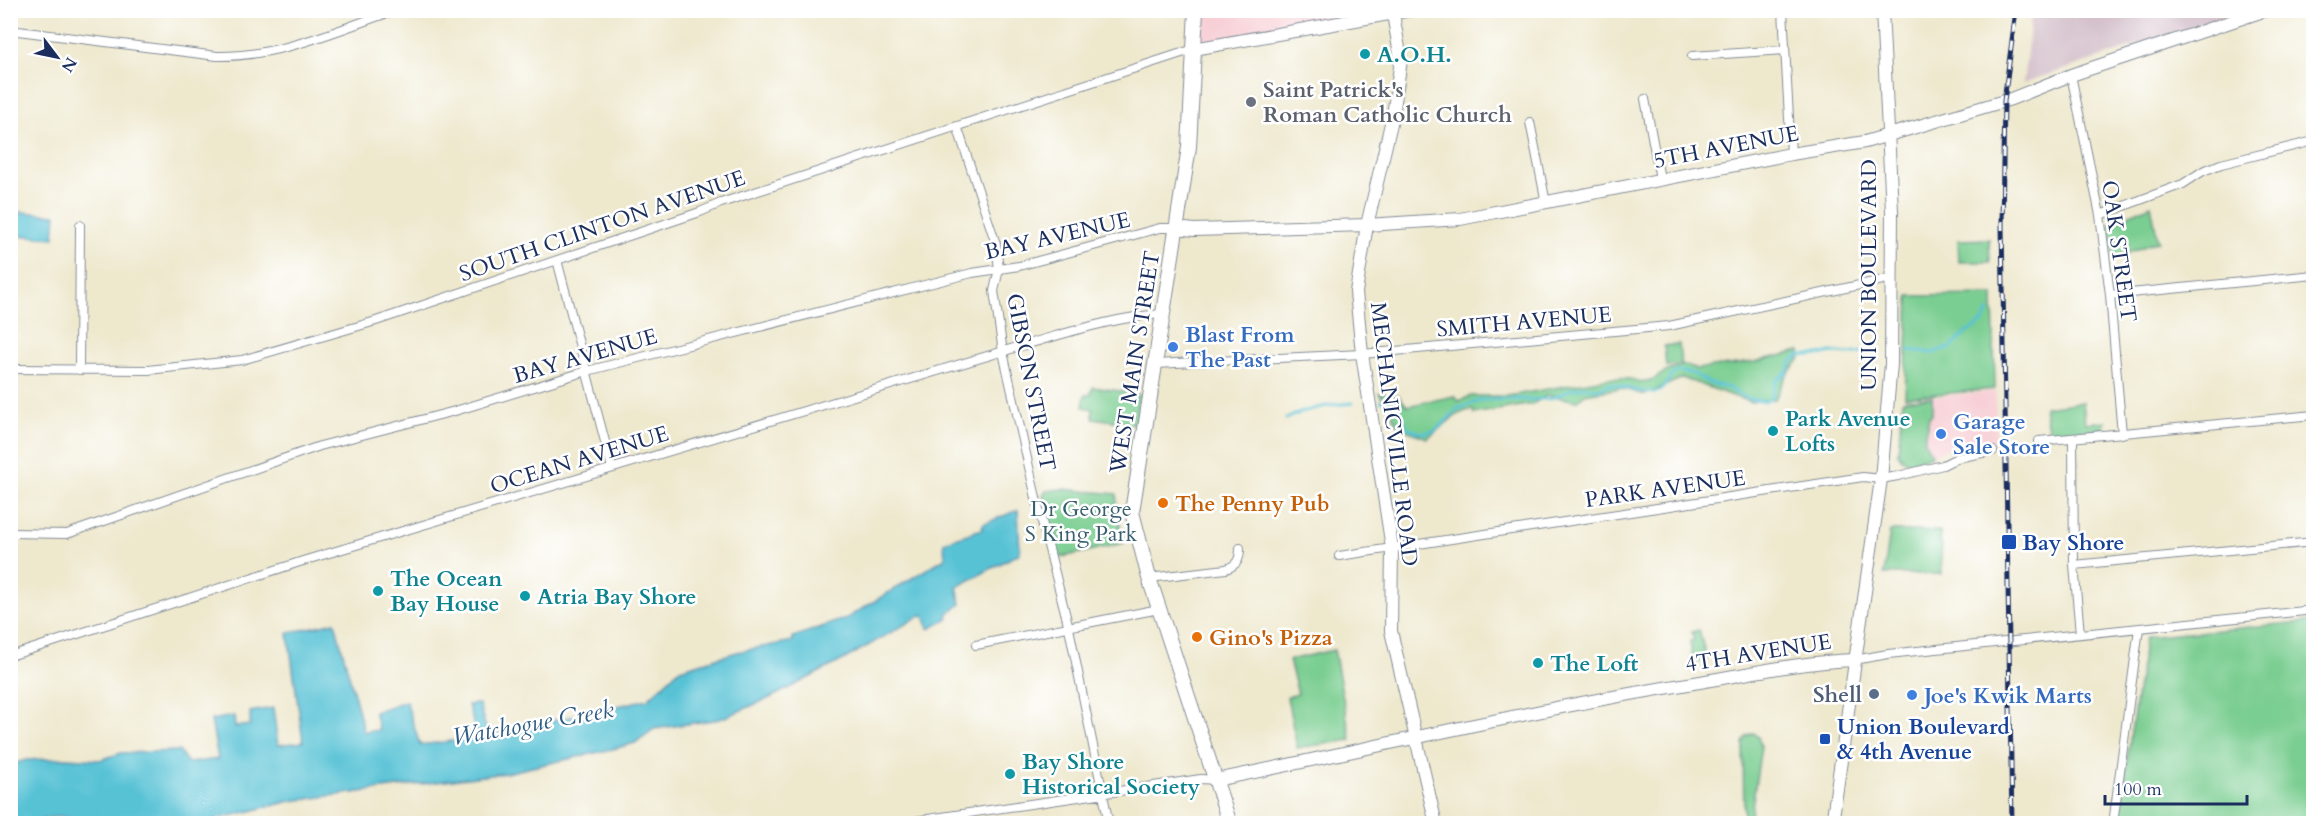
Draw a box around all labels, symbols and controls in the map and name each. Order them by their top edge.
north arrow [27,27,87,87]
place label: A.O.H. [1377,40,1452,70]
marker: A.O.H. [1358,47,1372,61]
text: N [56,53,82,76]
place label: Saint Patrick's Roman Catholic Church [1263,75,1512,130]
marker: Saint Patrick's Roman Catholic Church [1244,95,1258,109]
street label: 5TH AVENUE [1651,118,1801,176]
street label: UNION BOULEVARD [1854,159,1884,391]
street label: SOUTH CLINTON AVENUE [455,163,749,289]
street label: OAK STREET [2094,178,2144,324]
street label: BAY AVENUE [981,205,1133,267]
street label: WEST MAIN STREET [1102,249,1167,477]
street label: GIBSON STREET [999,291,1063,474]
street label: SMITH AVENUE [1435,299,1613,345]
street label: MECHANICVILLE ROAD [1363,300,1425,568]
place label: Blast From The Past [1185,320,1295,375]
street label: BAY AVENUE [510,321,661,391]
marker: Blast From The Past [1166,340,1180,354]
place label: Park Avenue Lofts [1785,404,1911,459]
place label: Garage Sale Store [1953,407,2050,462]
street label: OCEAN AVENUE [486,419,672,501]
marker: Park Avenue Lofts [1766,424,1780,438]
marker: Garage Sale Store [1934,427,1948,441]
street label: PARK AVENUE [1583,463,1747,515]
place label: The Penny Pub [1175,489,1330,519]
park label: Dr George S King Park [1025,494,1137,549]
marker: The Penny Pub [1156,496,1170,510]
place label: Bay Shore [2022,528,2124,558]
marker: Bay Shore [2000,533,2018,551]
place label: The Ocean Bay House [390,564,502,619]
place label: Atria Bay Shore [537,582,696,612]
marker: The Ocean Bay House [371,584,385,598]
marker: Atria Bay Shore [518,589,532,603]
place label: Gino's Pizza [1209,623,1333,653]
street label: 4TH AVENUE [1683,627,1833,679]
marker: Gino's Pizza [1190,630,1204,644]
place label: The Loft [1550,649,1639,679]
marker: The Loft [1531,656,1545,670]
place label: Shell [1813,680,1863,710]
place label: Joe's Kwik Marts [1921,681,2092,711]
marker: Shell [1867,687,1881,701]
marker: Joe's Kwik Marts [1905,688,1919,702]
water label: Watchogue Creek [450,693,617,754]
place label: Union Boulevard & 4th Avenue [1837,712,2010,767]
marker: Union Boulevard & 4th Avenue [1818,732,1832,746]
place label: Bay Shore Historical Society [1022,747,1200,802]
marker: Bay Shore Historical Society [1003,767,1017,781]
scale bar [2105,768,2248,806]
text: 100 m [2114,777,2162,802]

